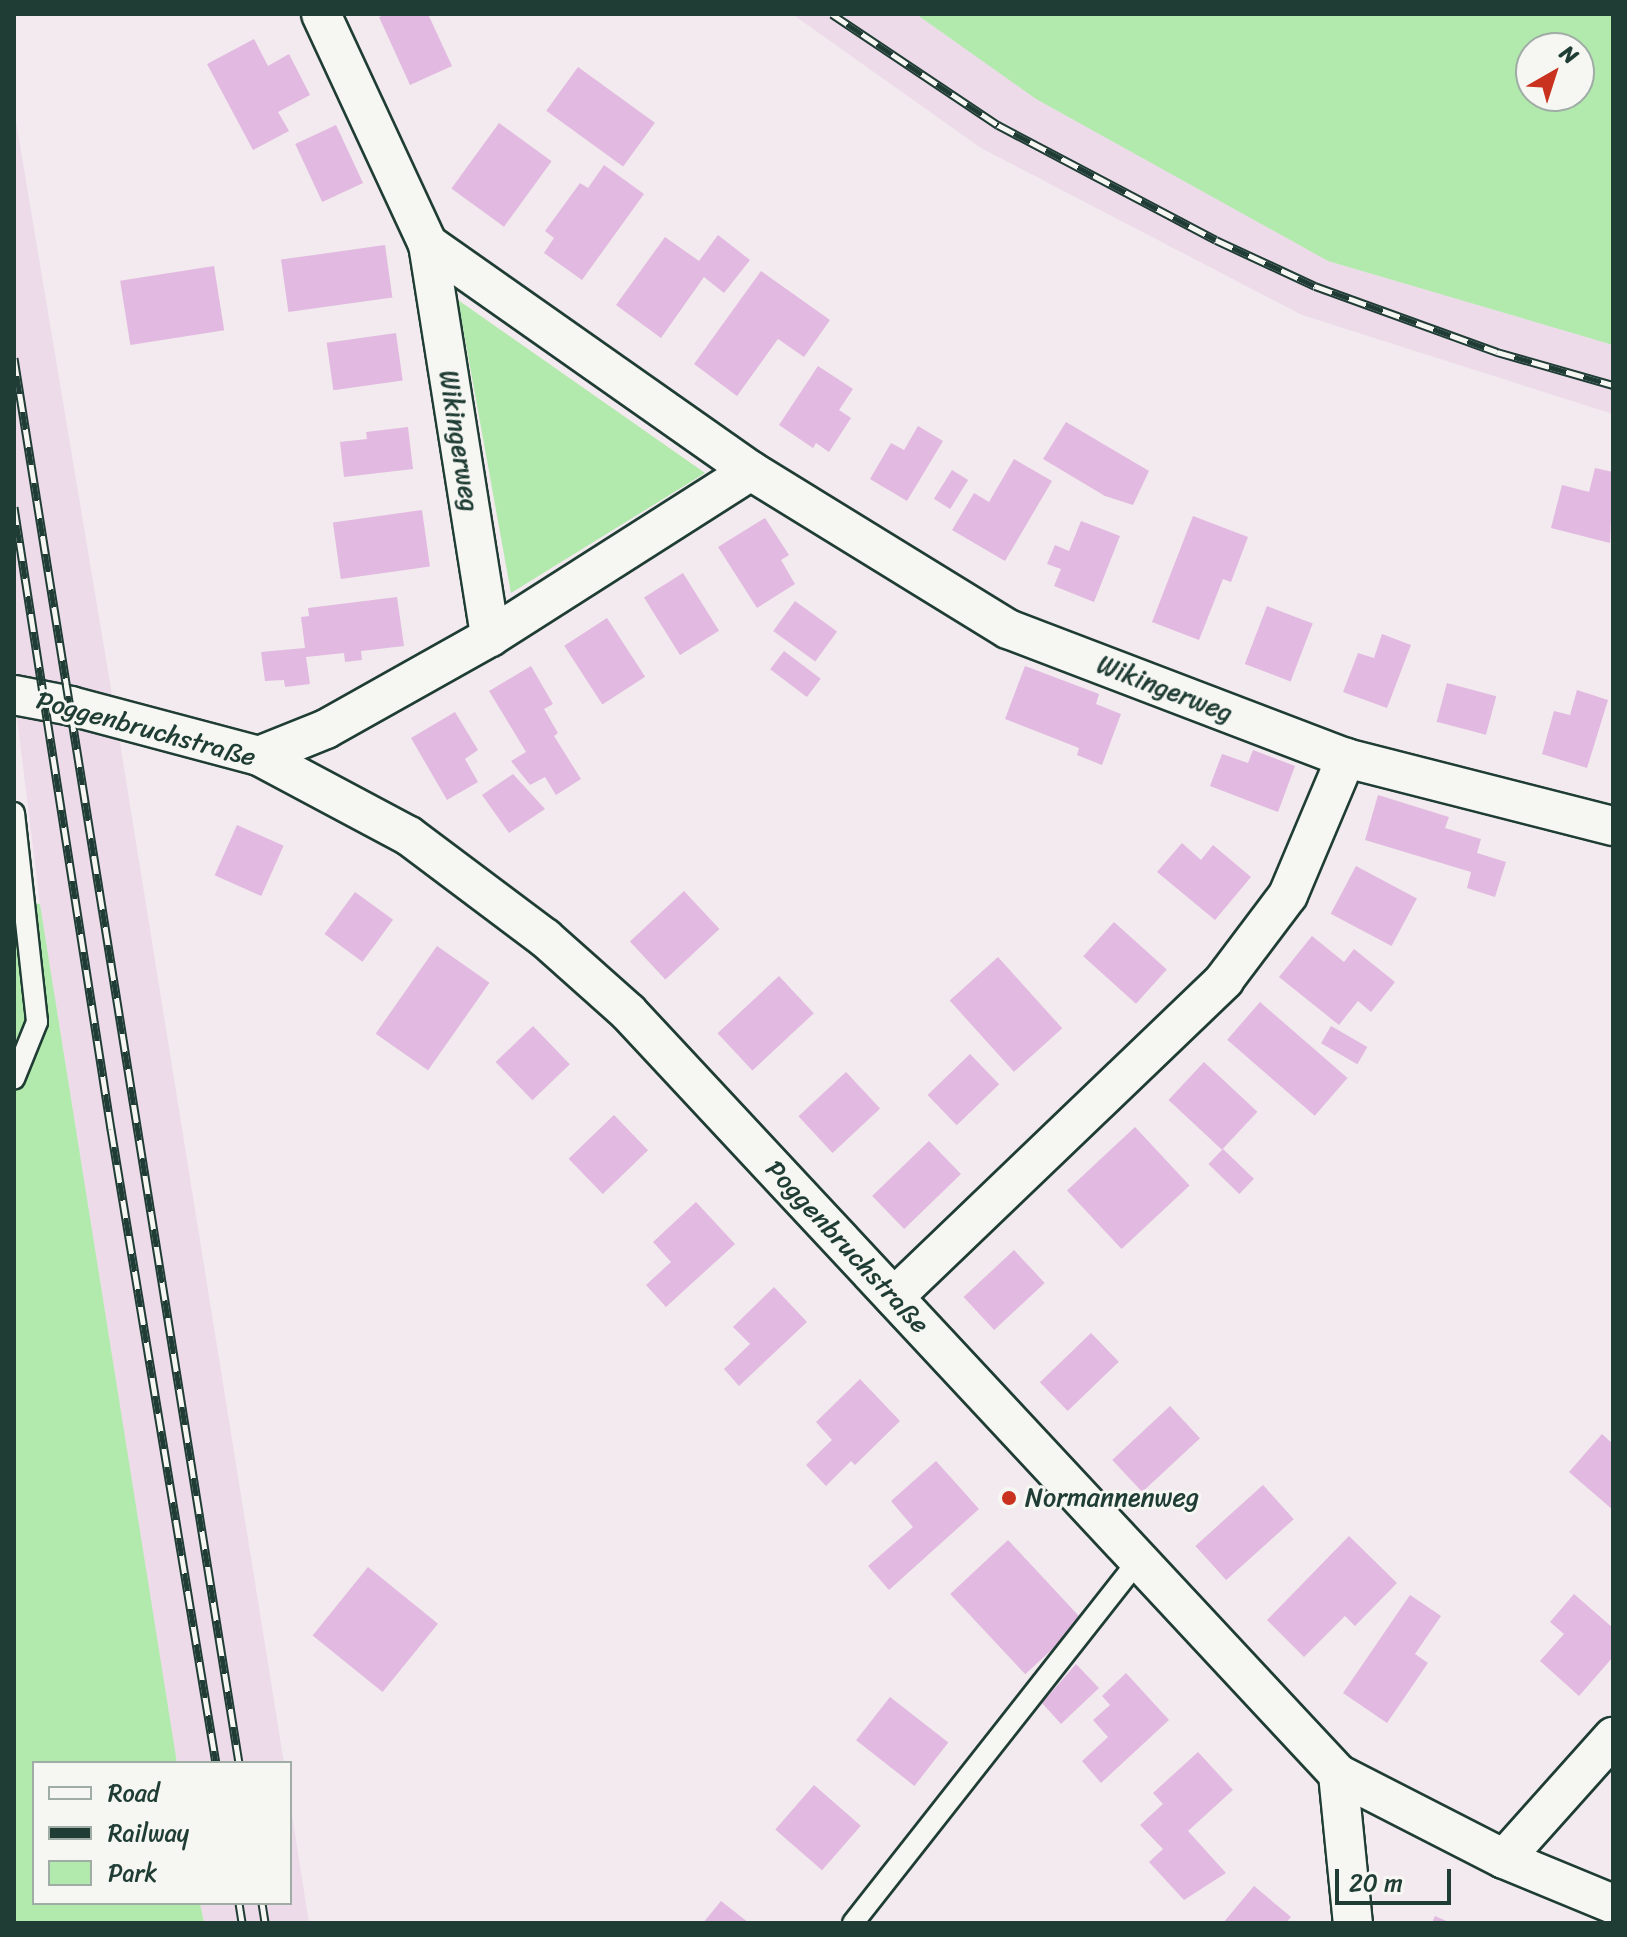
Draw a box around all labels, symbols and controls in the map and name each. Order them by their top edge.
north arrow [1515,32,1595,112]
text: N [1551,35,1587,74]
street label: Wikingerweg [432,368,486,514]
street label: Wikingerweg [1093,649,1237,729]
street label: Poggenbruchstraße [33,685,259,773]
street label: Poggenbruchstraße [759,1154,935,1340]
place label: Normannenweg [1025,1482,1199,1514]
marker: Normannenweg [1000,1489,1018,1507]
legend [32,1761,292,1905]
text: Road [108,1772,159,1814]
text: Railway [108,1812,189,1854]
text: Park [108,1852,157,1894]
scale bar [1339,1853,1455,1903]
text: 20 m [1349,1862,1403,1904]

